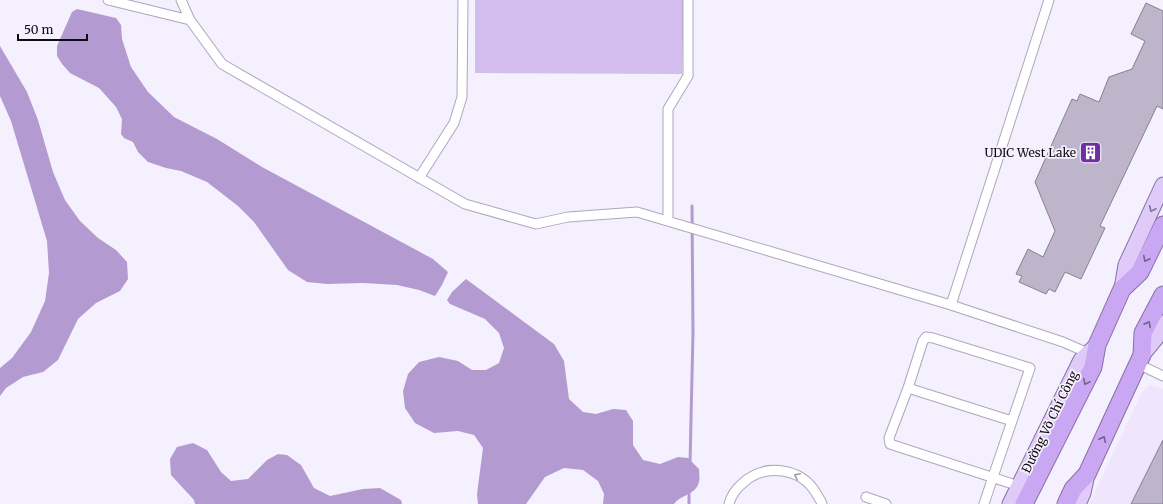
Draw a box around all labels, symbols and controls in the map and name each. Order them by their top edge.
scale bar [18,16,87,42]
text: 50 m [24,22,53,37]
building icon: UDIC West Lake [1078,140,1104,166]
place label: UDIC West Lake [984,145,1076,160]
one-way arrow [1149,204,1157,212]
one-way arrow [1143,255,1151,263]
one-way arrow [1143,321,1151,328]
street label: Đường Võ Chí Công [1018,368,1081,475]
one-way arrow [1083,378,1091,385]
one-way arrow [1098,435,1106,443]
one-way arrow [793,473,801,481]

